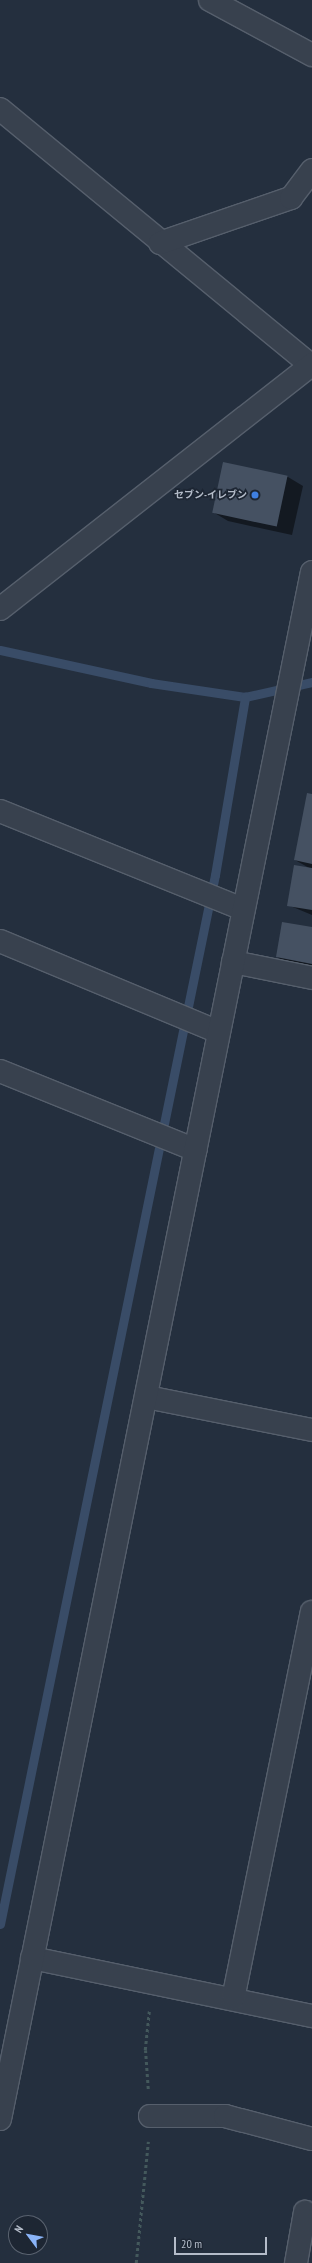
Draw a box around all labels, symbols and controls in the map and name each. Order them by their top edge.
place label: セブン-イレブン [174,489,247,501]
marker: セブン-イレブン [250,490,260,500]
north arrow [8,2215,48,2255]
text: N [11,2223,26,2235]
scale bar [176,2229,269,2255]
text: 20 m [181,2236,202,2251]

